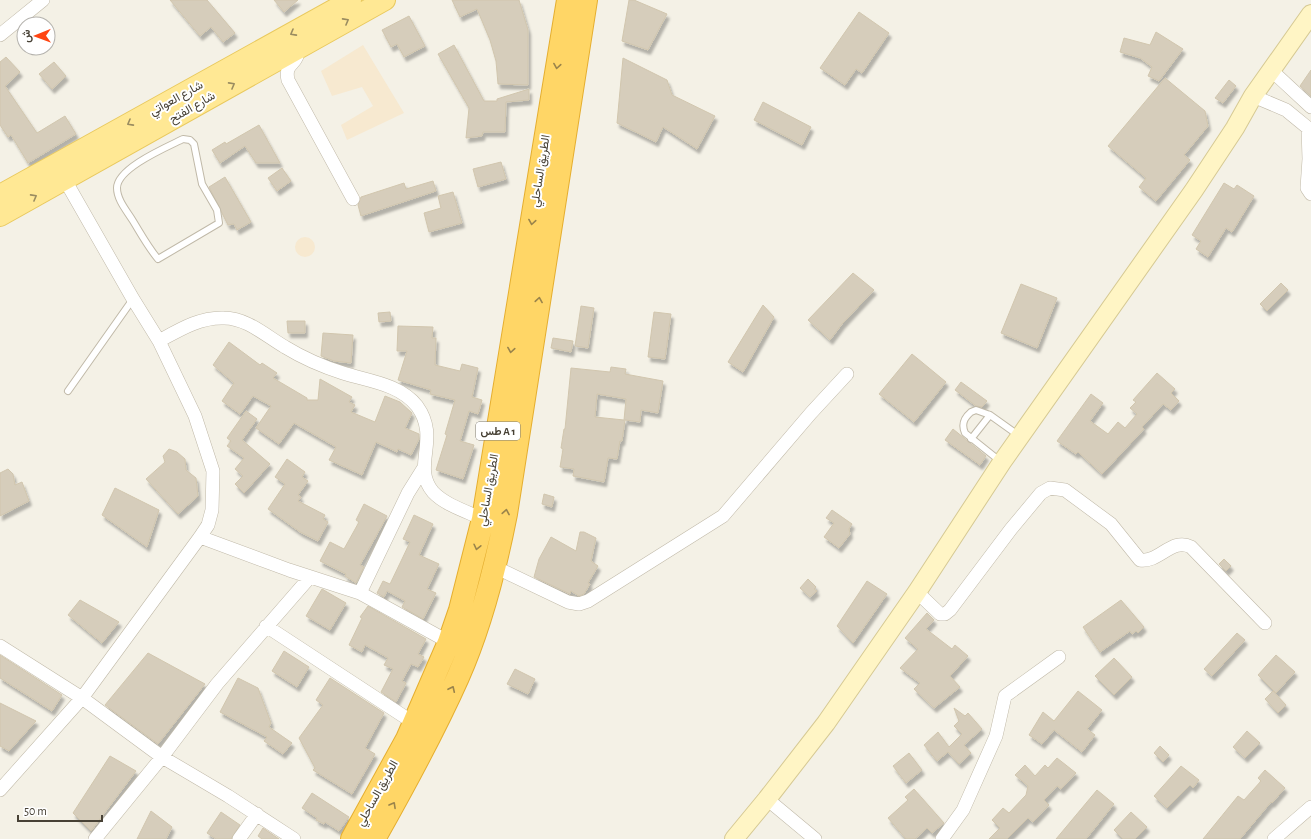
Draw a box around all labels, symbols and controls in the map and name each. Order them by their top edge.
north arrow [16,16,56,56]
one-way arrow [342,19,349,26]
one-way arrow [290,28,297,35]
text: ش [21,29,33,43]
one-way arrow [554,63,562,69]
street label: شارع العواتي [147,78,207,121]
one-way arrow [228,82,235,89]
street label: شارع الفتح [167,89,219,128]
one-way arrow [127,118,134,126]
street label: الطريق الساحلي [528,134,556,209]
one-way arrow [30,195,37,202]
one-way arrow [528,219,537,225]
one-way arrow [535,297,543,303]
one-way arrow [507,347,516,353]
road number: طس A 1 [476,422,520,440]
street label: الطريق الساحلي [476,453,504,528]
one-way arrow [501,509,510,515]
one-way arrow [473,544,482,551]
one-way arrow [447,686,455,693]
street label: الطريق الساحلي [354,758,403,830]
scale bar [18,797,102,823]
one-way arrow [388,802,396,809]
text: 50 m [24,805,47,817]

